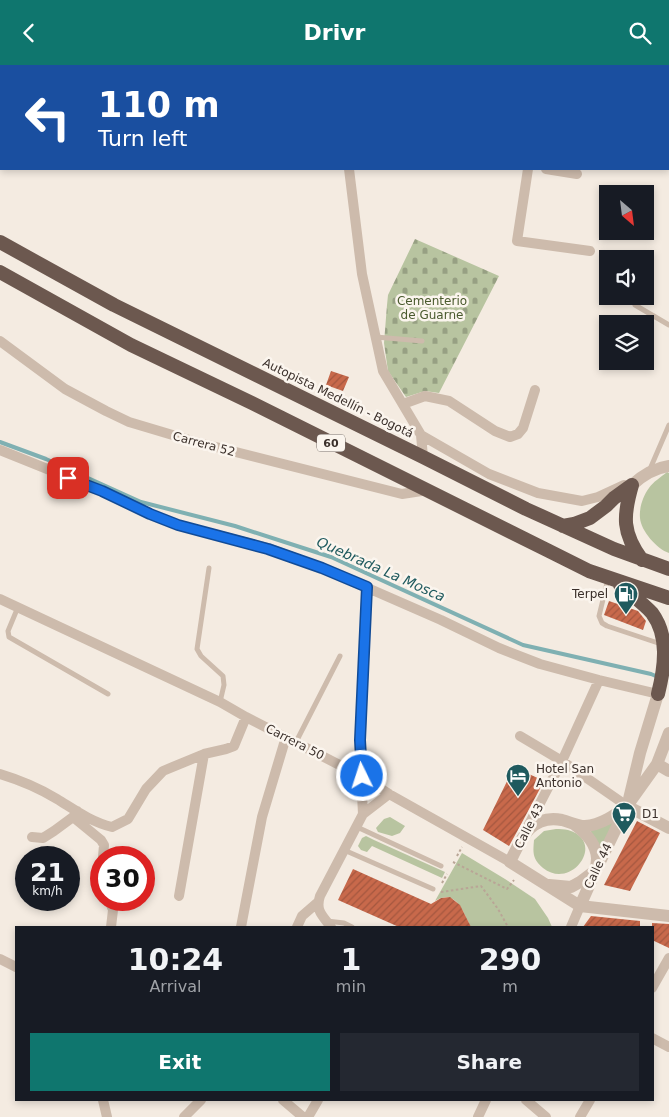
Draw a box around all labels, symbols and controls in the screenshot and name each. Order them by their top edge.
icon: back [15,19,43,47]
icon: search [626,19,654,47]
text: Drivr [304,20,365,45]
icon: left [15,85,80,150]
text: 110 m [98,85,220,125]
text: Turn left [98,126,187,151]
north arrow [599,185,654,240]
map controls [599,185,654,370]
button: sound [599,250,654,305]
park label: Cementerio de Guarne [397,294,467,322]
button: layers [599,315,654,370]
street label: Autopista Medellín - Bogotá [260,355,416,441]
street label: Carrera 52 [171,429,237,459]
road number: 60 [317,434,345,451]
pin [47,457,89,499]
icon: arrive [54,464,82,492]
water label: Quebrada La Mosca [314,533,448,605]
fuel station icon: Terpel [613,581,639,615]
place label: Terpel [571,587,608,601]
street label: Carrera 50 [263,721,327,763]
position arrow [335,749,387,801]
place label: Hotel San Antonio [536,762,594,790]
hotel icon: Hotel San Antonio [505,763,531,797]
street label: Calle 43 [512,801,546,851]
supermarket icon: D1 [611,801,637,835]
place label: D1 [642,807,659,821]
street label: Calle 44 [581,841,615,891]
speed limit sign: 30 [90,846,155,911]
text: 21 [30,858,65,887]
text: km/h [32,884,63,898]
text: 10:24 [128,942,223,977]
text: 1 [340,942,361,977]
text: 290 [479,942,541,977]
text: Arrival [149,977,201,996]
text: min [336,977,366,996]
text: m [502,977,518,996]
button: Exit [30,1033,330,1091]
button: Share [340,1033,639,1091]

